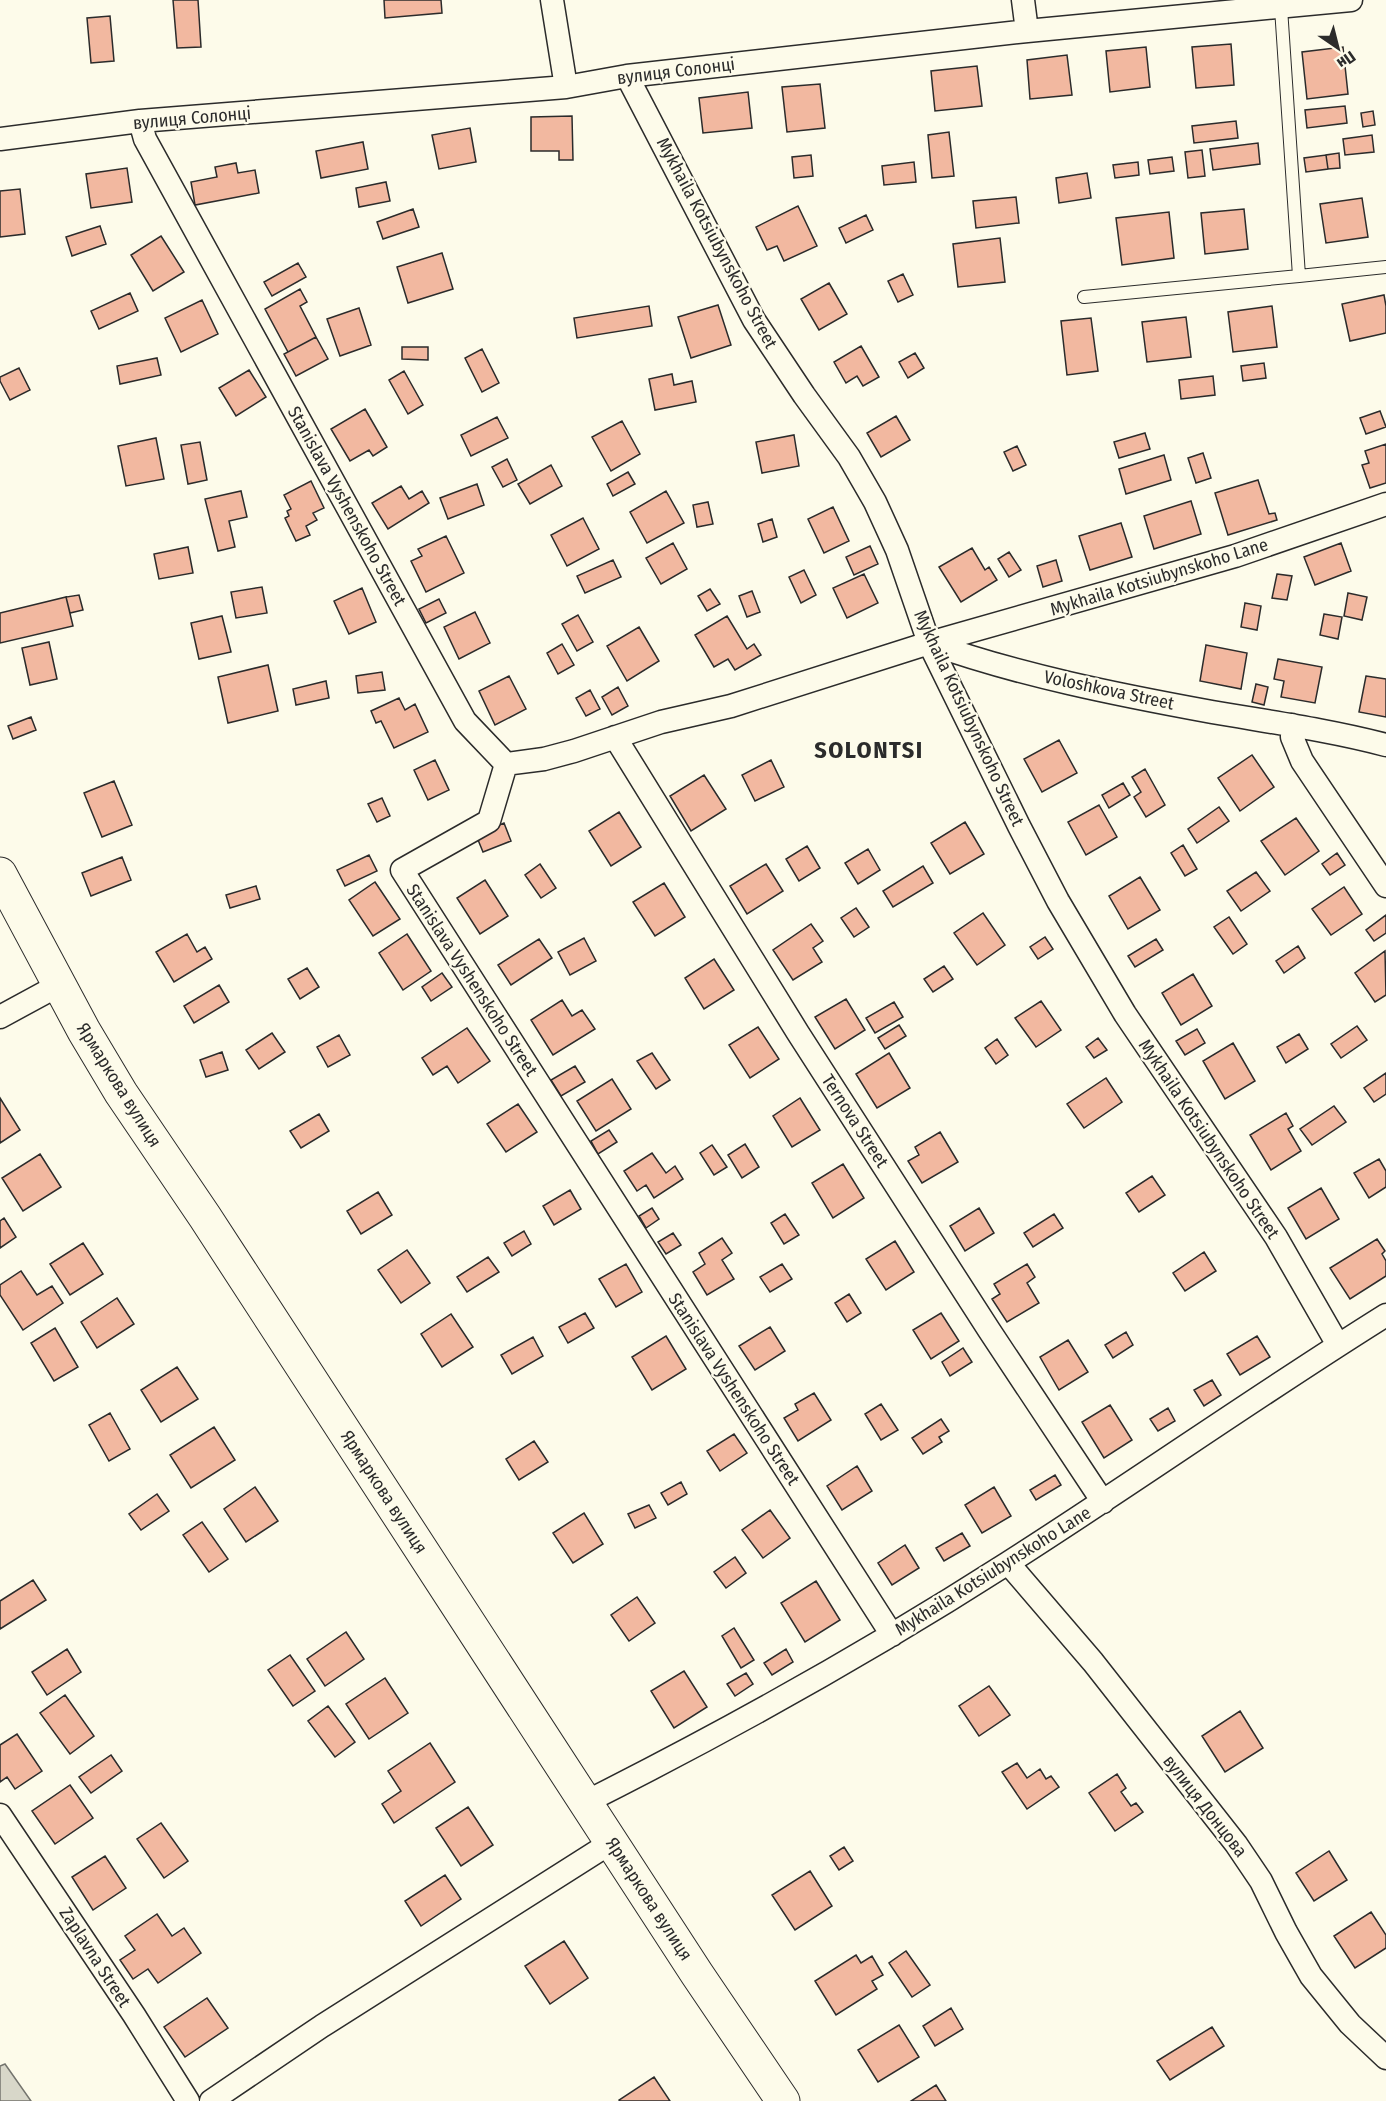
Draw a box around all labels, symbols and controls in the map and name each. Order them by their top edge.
north arrow [1308,18,1368,78]
text: Пн [1333,47,1359,73]
street label: вулиця Солонці [616,53,736,89]
street label: вулиця Солонці [132,102,252,134]
street label: Mykhaila Kotsiubynskoho Street [652,134,782,352]
street label: Stanislava Vyshenskoho Street [283,402,411,610]
street label: Mykhaila Kotsiubynskoho Lane [1047,533,1271,621]
street label: Mykhaila Kotsiubynskoho Street [909,606,1029,830]
street label: Voloshkova Street [1042,665,1176,715]
district label: SOLONTSI [814,736,924,764]
street label: Stanislava Vyshenskoho Street [402,880,542,1080]
street label: Ярмаркова вулиця [72,1019,166,1151]
street label: Mykhaila Kotsiubynskoho Street [1134,1035,1284,1243]
street label: Ternova Street [817,1070,893,1172]
street label: Stanislava Vyshenskoho Street [664,1289,804,1489]
street label: Ярмаркова вулиця [336,1426,432,1558]
street label: Mykhaila Kotsiubynskoho Lane [891,1502,1095,1640]
street label: вулиця Донцова [1158,1750,1252,1862]
street label: Ярмаркова вулиця [601,1833,697,1965]
street label: Zaplavna Street [55,1903,136,2011]

